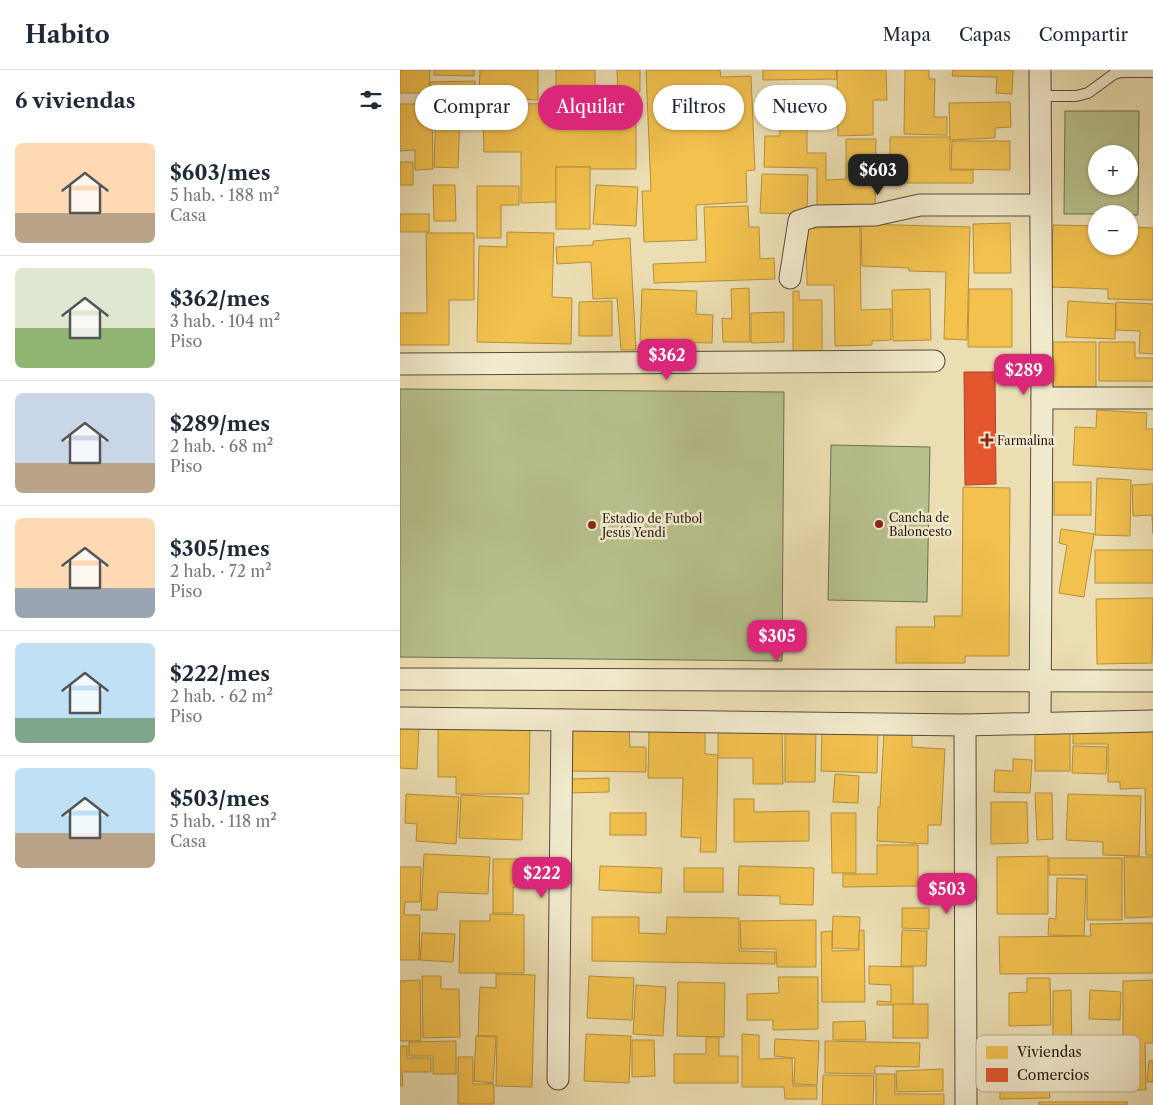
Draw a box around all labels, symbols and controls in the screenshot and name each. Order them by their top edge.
text: Habito [25,20,110,49]
text: Mapa [883,24,931,46]
text: Capas [959,24,1011,46]
text: Compartir [1039,24,1128,46]
chip: Comprar [415,85,528,130]
chip: Alquilar [538,85,643,130]
chip: Filtros [653,85,744,130]
chip: Nuevo [754,85,846,130]
icon: filters [357,86,385,114]
text: 6 viviendas [15,88,136,113]
map controls [1088,145,1138,255]
button: + [1088,145,1138,195]
pin: $603 [848,154,908,196]
text: $603/mes [170,160,270,185]
text: $603 [859,160,897,180]
icon: home [55,163,115,223]
text: 5 hab. · 188 m² [170,185,280,205]
text: Casa [170,205,206,225]
button: − [1088,205,1138,255]
text: $362/mes [170,286,270,311]
icon: home [55,288,115,348]
text: 3 hab. · 104 m² [170,311,280,331]
text: Piso [170,331,202,351]
pin: $362 [637,338,697,381]
text: $362 [649,345,686,365]
pin: $289 [994,354,1054,396]
text: $289 [1005,360,1043,380]
text: $289/mes [170,411,270,436]
icon: home [55,413,115,473]
place label: Farmalina [997,433,1055,448]
marker: Farmalina [981,434,993,446]
text: 2 hab. · 68 m² [170,436,273,456]
text: Piso [170,456,202,476]
place label: Cancha de Baloncesto [889,510,952,539]
place label: Estadio de Futbol Jesús Yendi [600,511,703,540]
marker: Cancha de Baloncesto [873,518,885,530]
marker: Estadio de Futbol Jesús Yendi [586,519,598,531]
text: $305/mes [170,536,270,561]
icon: home [55,538,115,598]
text: 2 hab. · 72 m² [170,561,272,581]
text: Piso [170,581,202,601]
pin: $305 [747,620,807,662]
text: $305 [758,626,796,646]
text: $222/mes [170,661,270,686]
icon: home [55,663,115,723]
text: 2 hab. · 62 m² [170,686,273,706]
text: Piso [170,706,202,726]
text: $503/mes [170,786,269,811]
icon: home [55,788,115,848]
text: 5 hab. · 118 m² [170,811,277,831]
text: Casa [170,831,206,851]
pin: $222 [512,856,572,899]
text: $222 [523,863,561,883]
pin: $503 [917,872,977,915]
text: $503 [928,879,966,899]
legend [976,1035,1140,1092]
text: Viviendas [1016,1043,1082,1061]
text: Comercios [1017,1066,1089,1084]

